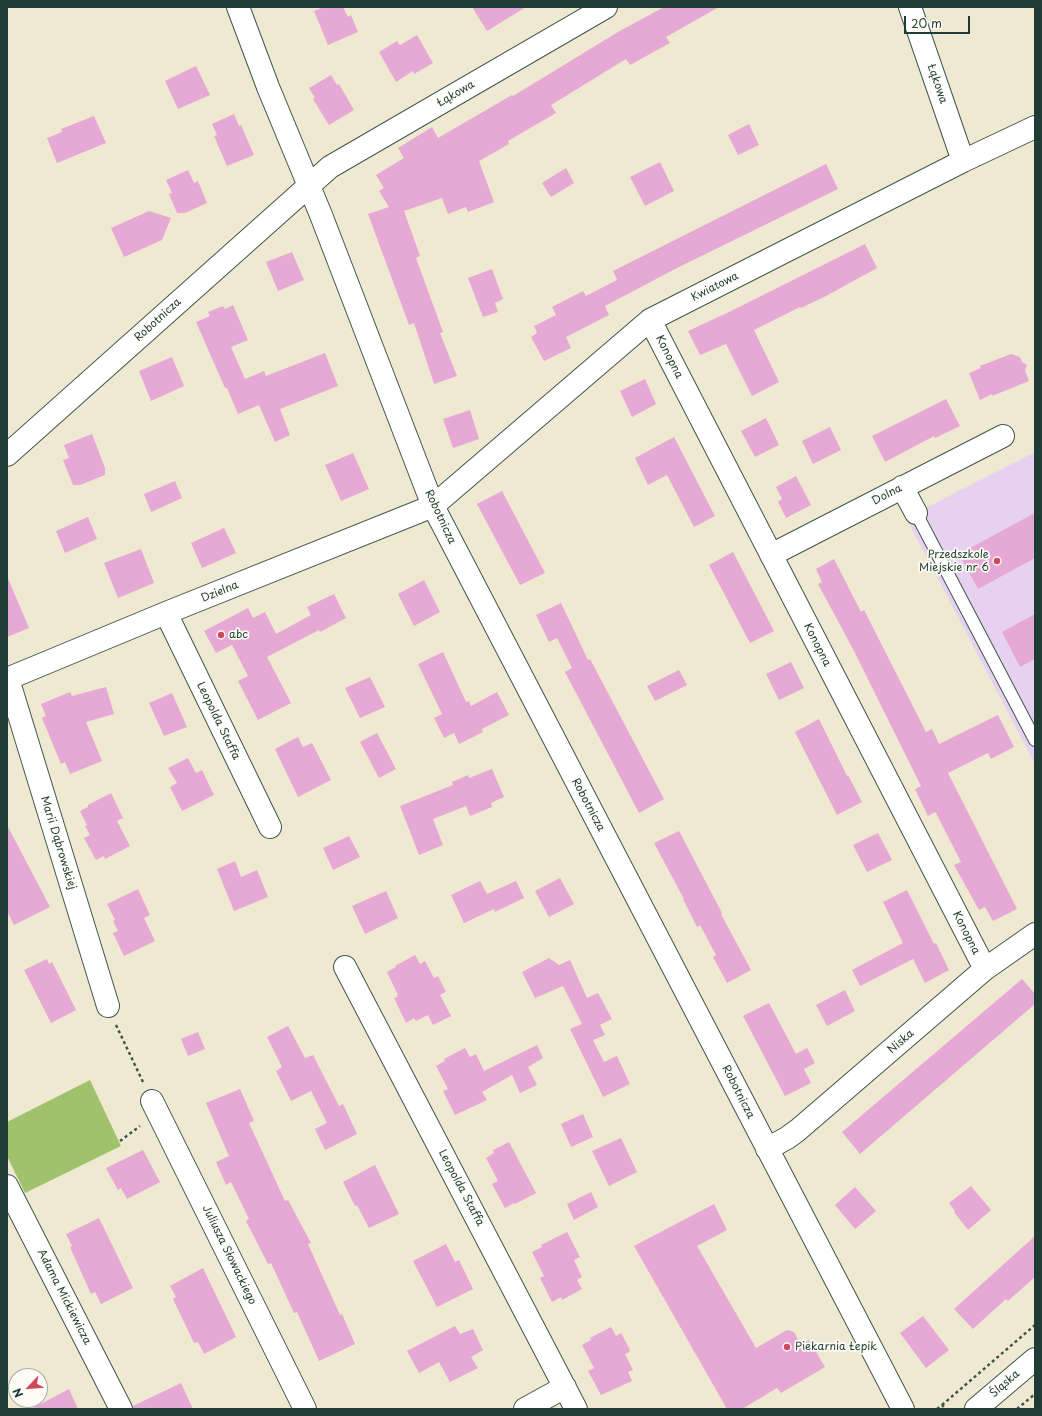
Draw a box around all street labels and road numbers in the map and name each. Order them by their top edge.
street label: Łąkowa [924,63,950,105]
street label: Łąkowa [435,78,477,110]
street label: Kwiatowa [689,269,741,305]
street label: Robotnicza [132,296,184,344]
street label: Konopna [653,333,685,381]
street label: Dolna [870,482,904,508]
street label: Robotnicza [422,488,458,546]
street label: Dzielna [199,579,241,605]
street label: Konopna [801,621,833,669]
street label: Leopolda Staffa [193,680,243,762]
street label: Robotnicza [569,776,607,834]
street label: Marii Dąbrowskiej [37,795,79,891]
street label: Konopna [950,909,982,957]
street label: Niska [885,1027,917,1057]
street label: Robotnicza [719,1063,757,1121]
street label: Leopolda Staffa [435,1147,487,1229]
street label: Juliusza Słowackiego [199,1203,259,1307]
street label: Adama Mickiewicza [34,1247,94,1347]
street label: Śląska [987,1368,1023,1400]

